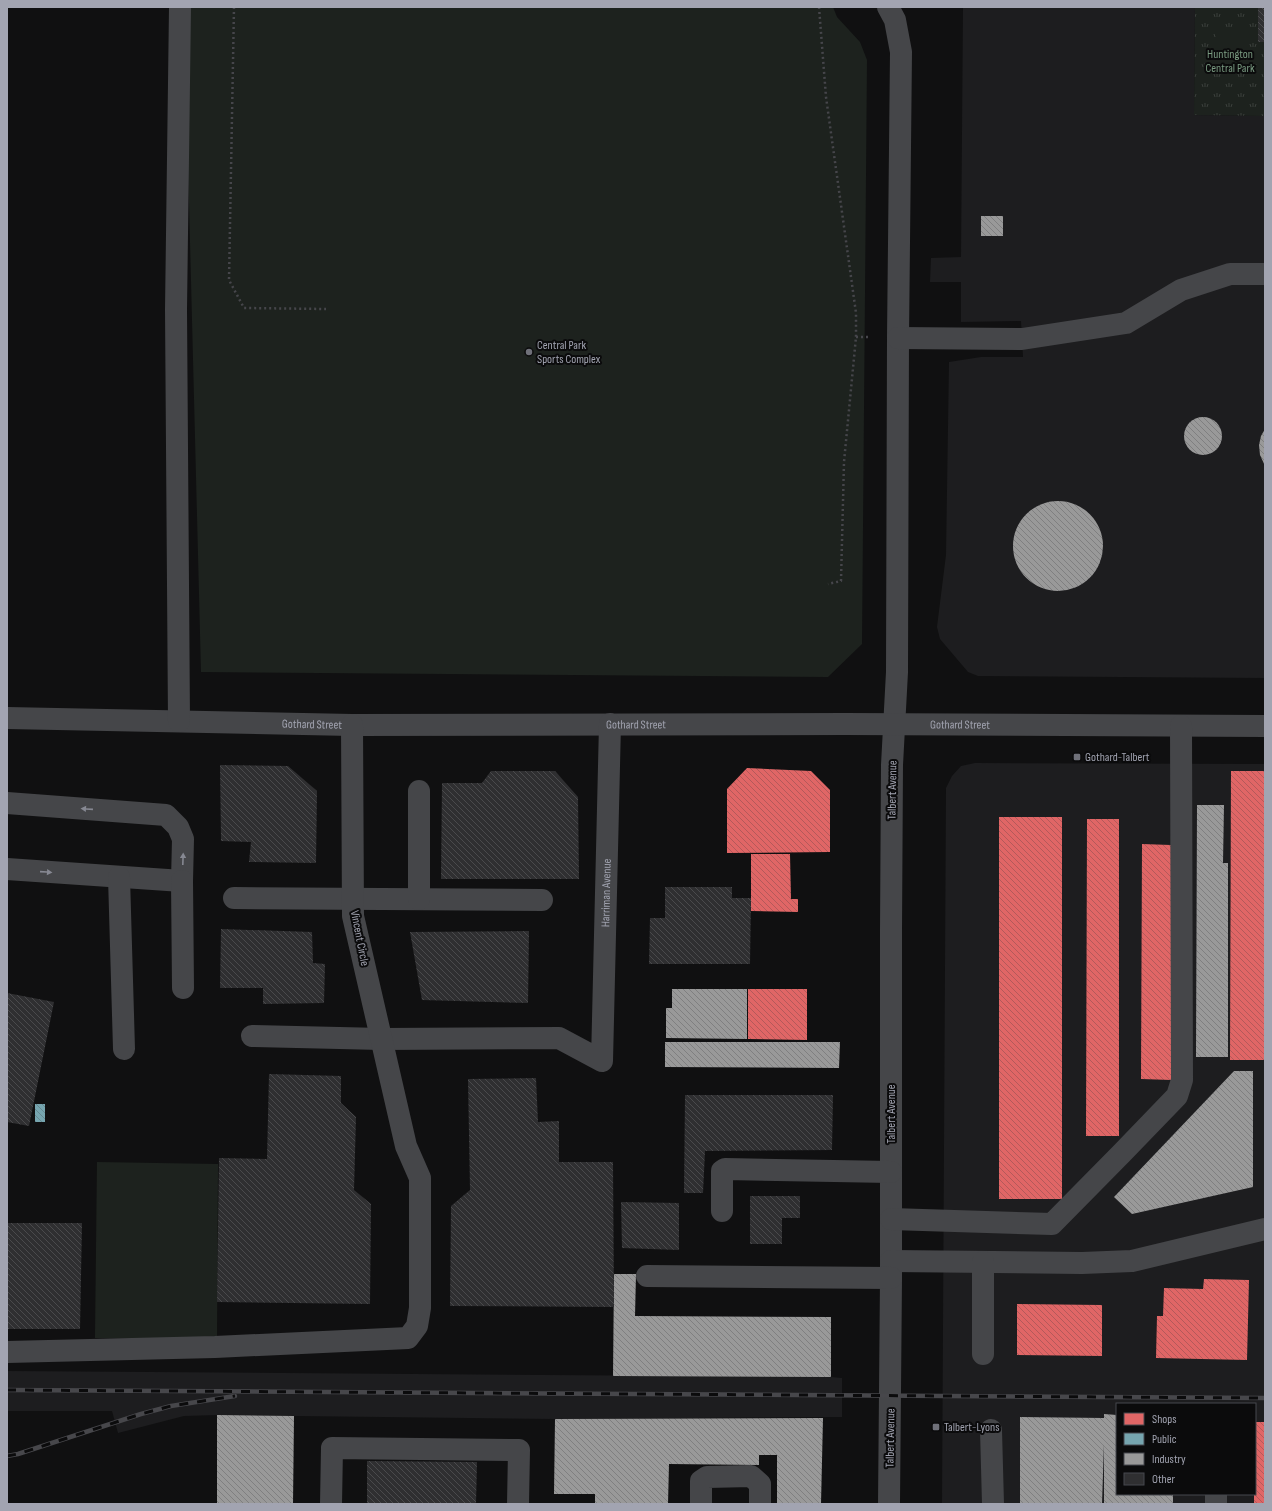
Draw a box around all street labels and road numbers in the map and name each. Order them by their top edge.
street label: Gothard Street [282,717,342,733]
street label: Gothard Street [606,717,666,732]
street label: Gothard Street [930,717,990,733]
street label: Talbert Avenue [884,760,901,820]
street label: Harriman Avenue [598,858,615,927]
street label: Vincent Circle [347,909,372,967]
street label: Talbert Avenue [884,1084,899,1144]
street label: Talbert Avenue [882,1408,899,1468]

